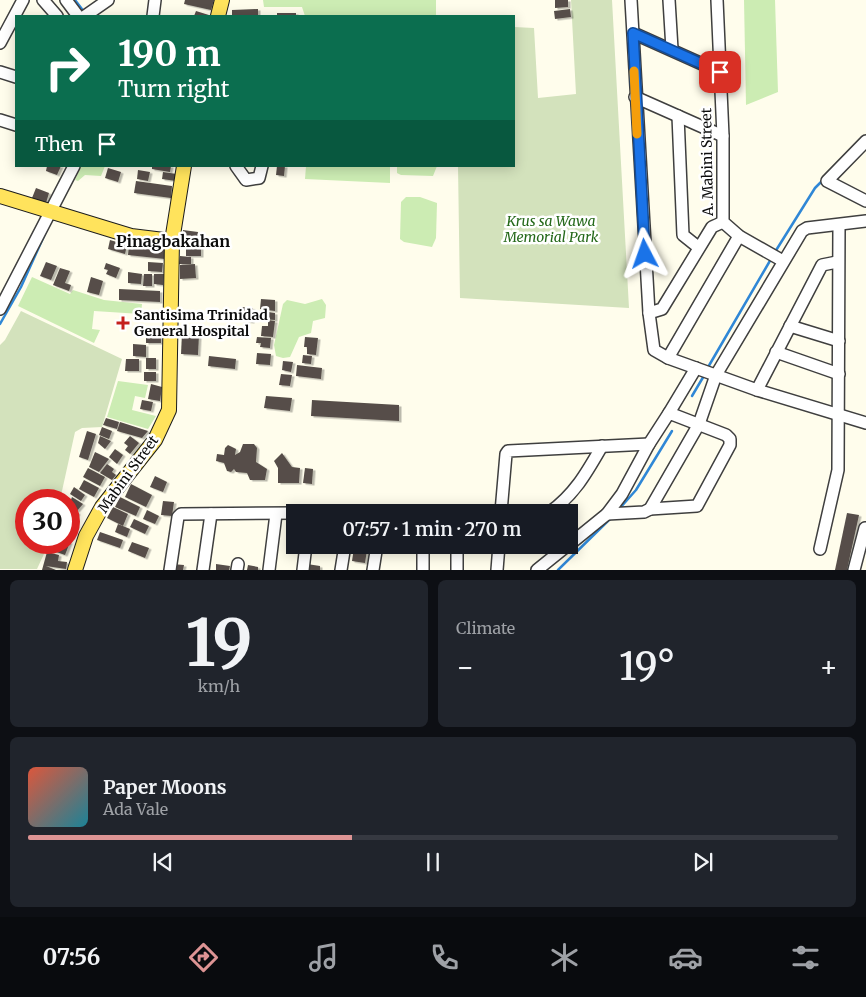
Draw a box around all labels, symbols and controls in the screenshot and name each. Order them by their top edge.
text: 190 m [118,32,221,76]
icon: right [35,35,100,100]
pin [699,51,741,93]
icon: arrive [706,58,734,86]
text: Turn right [118,75,229,103]
street label: A. Mabini Street [697,107,717,217]
icon: arrive [93,130,121,158]
text: Then [35,132,83,156]
park label: Krus sa Wawa Memorial Park [503,212,599,246]
position arrow [618,227,670,279]
district label: Pinagbakahan [116,231,230,251]
place label: Santisima Trinidad General Hospital [134,306,268,340]
marker: Santisima Trinidad General Hospital [116,316,130,330]
street label: Mabini Street [94,431,162,516]
speed limit sign: 30 [15,489,80,554]
text: 07:57 · 1 min · 270 m [343,517,521,541]
text: 19 [185,602,253,684]
text: Climate [456,618,515,638]
text: 19° [619,643,675,690]
text: − [456,649,475,685]
text: + [819,649,838,685]
text: km/h [198,676,240,696]
text: Paper Moons [103,775,227,799]
text: Ada Vale [103,799,168,819]
icon: previous [149,848,177,876]
icon: pause [419,848,447,876]
icon: next [689,848,717,876]
icon: directions [186,940,221,975]
icon: music [306,940,341,975]
icon: phone [427,940,462,975]
icon: climate [547,940,582,975]
icon: car [668,940,703,975]
icon: filters [788,940,823,975]
text: 07:56 [43,943,100,971]

